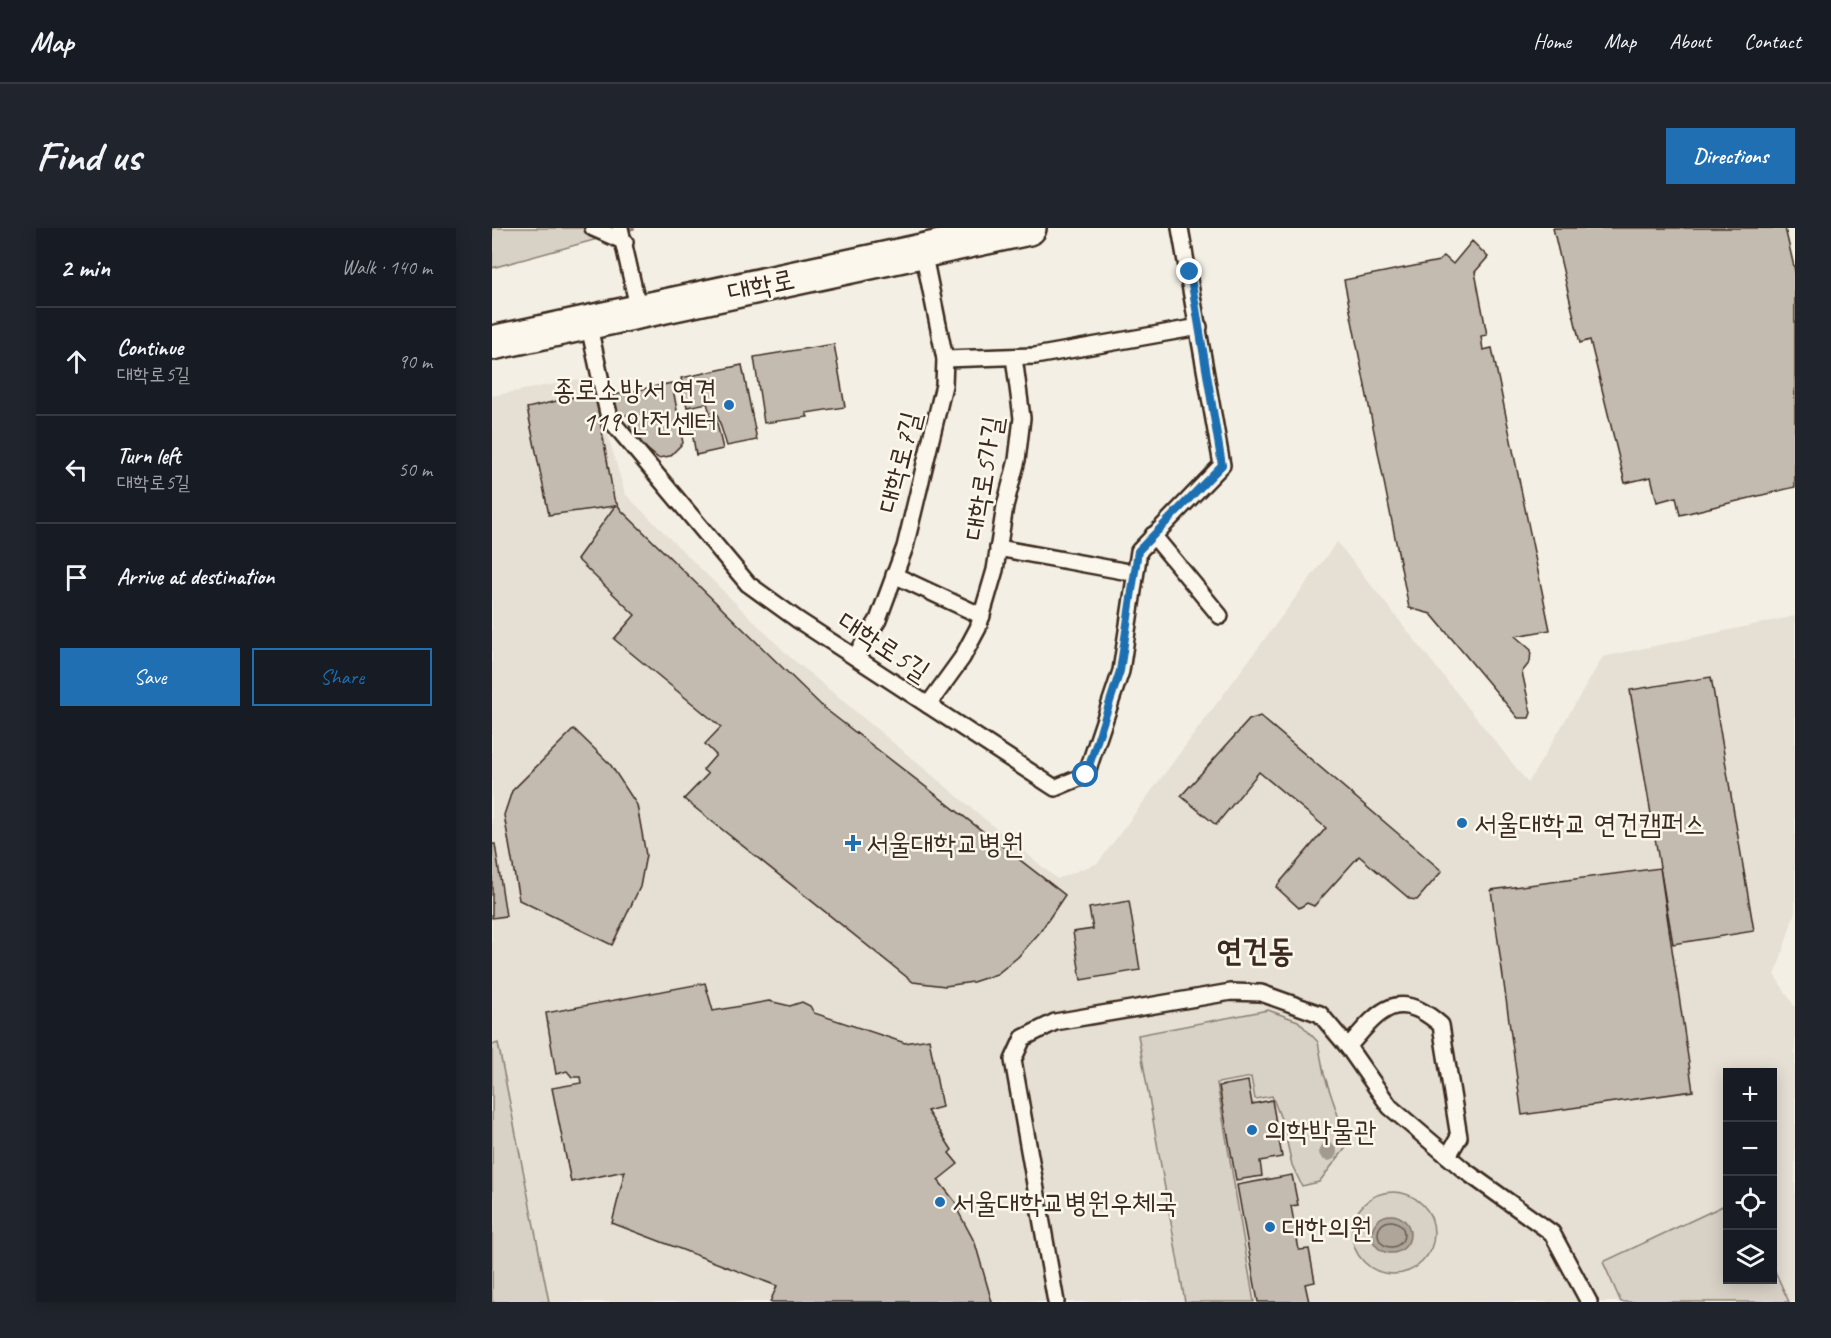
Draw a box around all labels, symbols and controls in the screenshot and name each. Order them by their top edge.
text: Map [30,24,73,59]
text: Home [1533,28,1571,54]
text: Map [1604,28,1636,54]
text: About [1669,28,1711,54]
text: Contact [1744,28,1801,54]
button: Directions [1666,128,1795,184]
text: Find us [36,130,141,183]
text: 2 min [60,251,110,284]
text: Walk · 140 m [342,255,432,280]
route end [1176,258,1202,284]
street label: 대학로 [724,261,798,309]
text: Continue [117,334,183,362]
icon: ahead [60,345,93,378]
text: 90 m [398,349,432,374]
text: 대학로5길 [117,362,190,387]
place label: 종로소방서 연견 119 안전센터 [553,372,717,439]
marker: 종로소방서 연견 119 안전센터 [722,398,736,412]
street label: 대학로7길 [870,408,928,516]
street label: 대학로5가길 [956,413,1010,543]
text: Turn left [117,442,181,470]
icon: left [60,453,93,486]
text: 50 m [398,457,432,482]
text: 대학로5길 [117,470,190,495]
icon: arrive [60,561,93,594]
text: Arrive at destination [117,563,274,591]
street label: 대학로5길 [831,603,937,689]
button: Save [60,648,240,706]
button: Share [252,648,432,706]
route start [1072,761,1098,787]
place label: 서울대학교 연건캠퍼스 [1474,806,1706,841]
marker: 서울대학교 연건캠퍼스 [1455,816,1469,830]
place label: 서울대학교병원 [866,826,1024,861]
marker: 서울대학교병원 [844,834,862,852]
district label: 연건동 [1216,930,1294,971]
map controls [1723,1068,1777,1284]
button: + [1723,1068,1777,1122]
place label: 의학박물관 [1264,1113,1377,1148]
button: − [1723,1122,1777,1176]
marker: 의학박물관 [1245,1123,1259,1137]
button: locate [1723,1176,1777,1230]
place label: 서울대학교병원우체국 [952,1185,1177,1220]
marker: 서울대학교병원우체국 [933,1195,947,1209]
place label: 대한의원 [1282,1210,1372,1245]
marker: 대한의원 [1263,1220,1277,1234]
button: layers [1723,1230,1777,1284]

